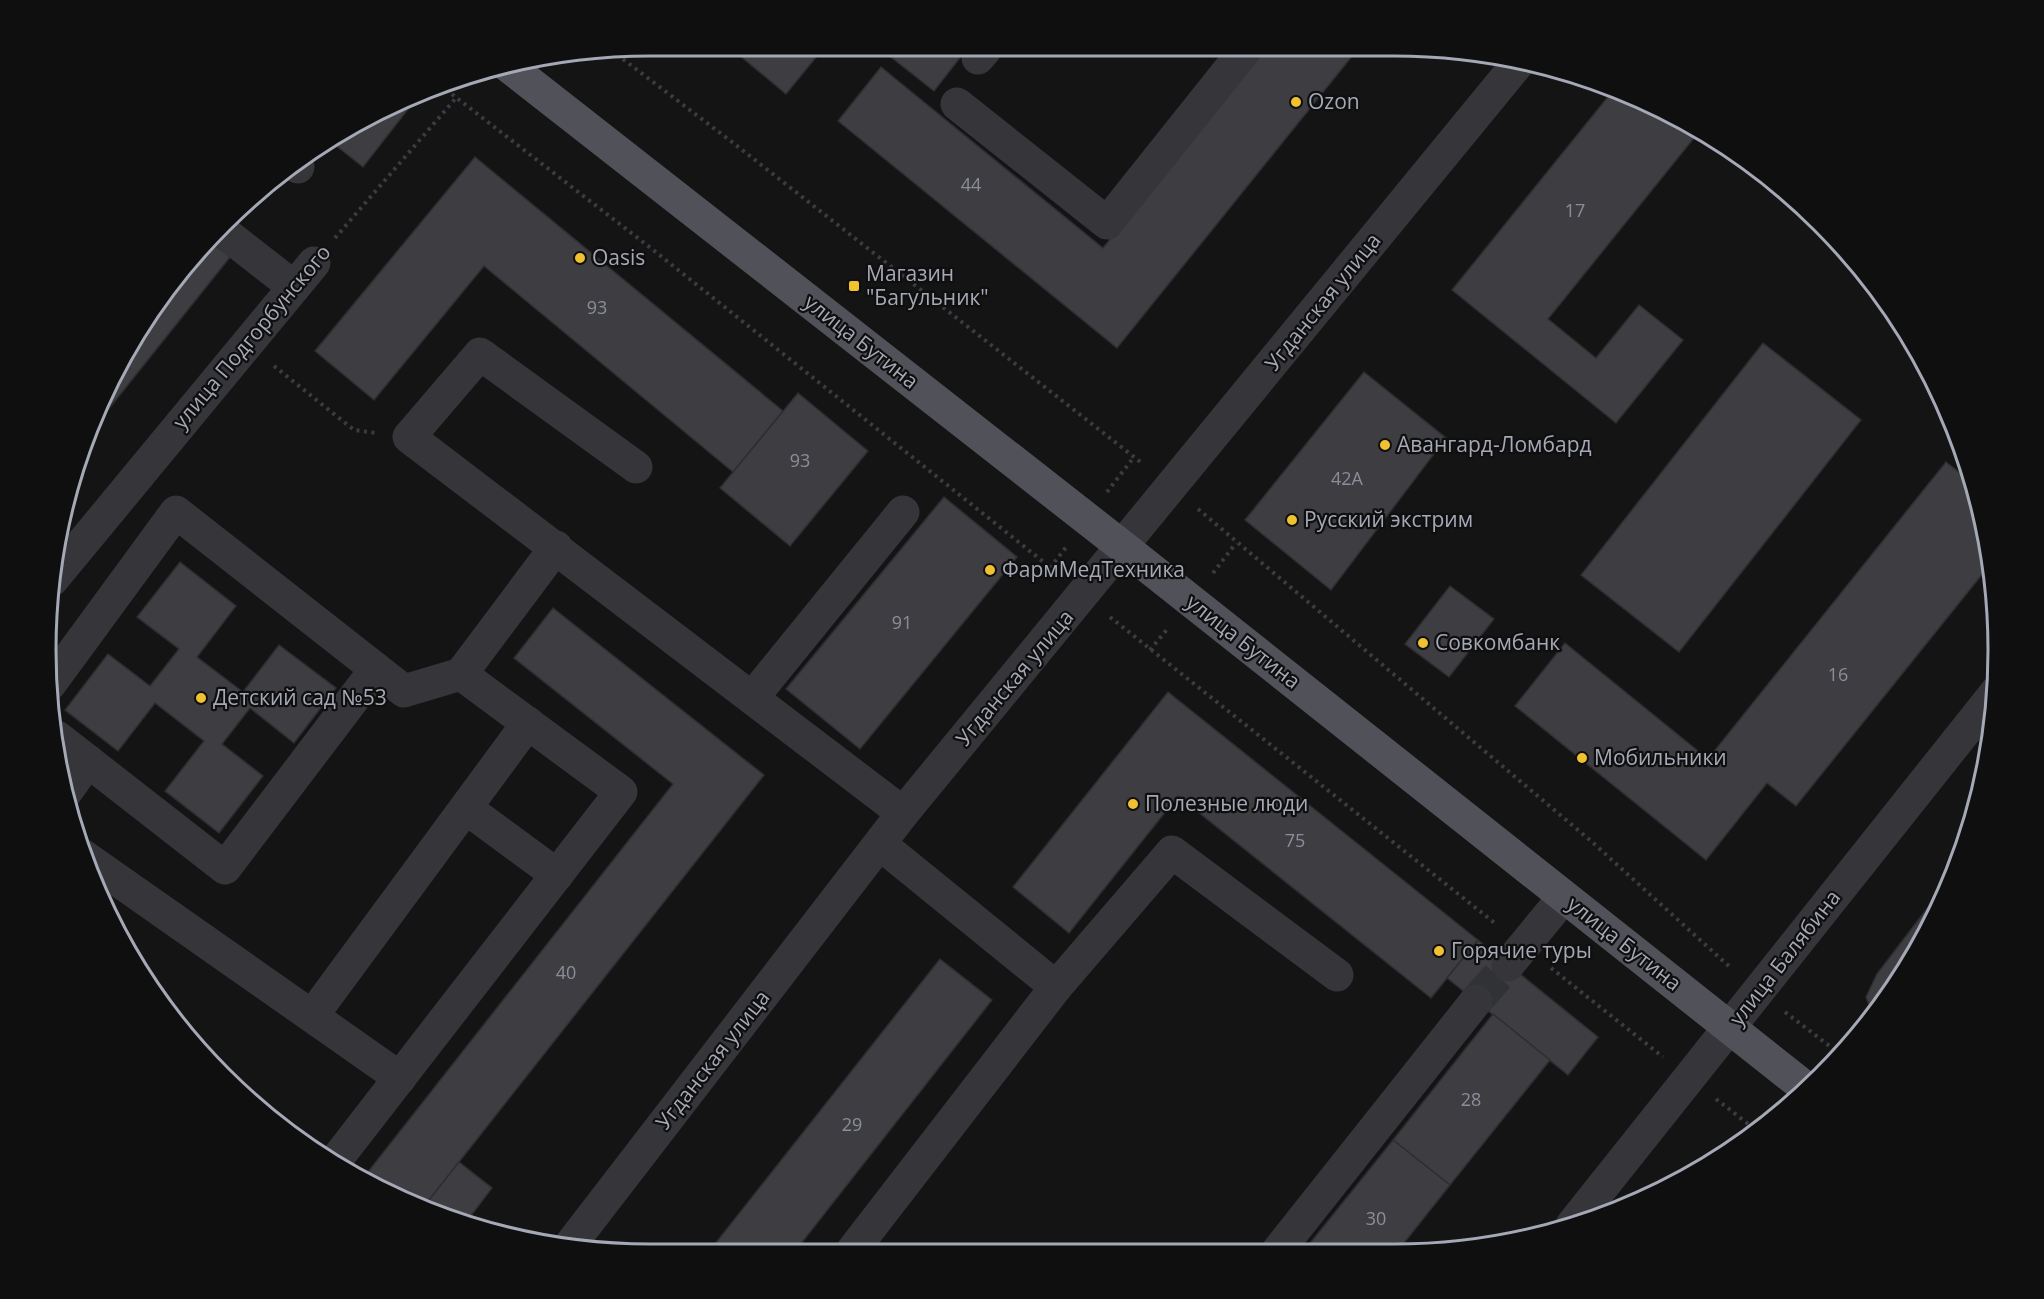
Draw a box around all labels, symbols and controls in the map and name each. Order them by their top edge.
place label: Ozon [1308,87,1360,115]
marker: Ozon [1289,95,1303,109]
house number: 44 [961,172,981,196]
house number: 17 [1565,198,1585,222]
street label: Угданская улица [1258,227,1386,376]
street label: улица Подгорбунского [166,238,337,434]
place label: Oasis [592,243,645,271]
marker: Oasis [573,251,587,265]
place label: Магазин "Багульник" [866,259,989,311]
marker: Магазин "Багульник" [847,279,861,293]
street label: улица Бутина [799,288,925,395]
house number: 93 [587,295,607,319]
place label: Авангард-Ломбард [1397,430,1592,458]
marker: Авангард-Ломбард [1378,438,1392,452]
house number: 93 [790,448,810,472]
house number: 42А [1331,466,1364,490]
place label: Русский экстрим [1304,505,1473,533]
marker: Русский экстрим [1285,513,1299,527]
place label: ФармМедТехника [1002,555,1185,583]
marker: ФармМедТехника [983,563,997,577]
street label: улица Бутина [1181,588,1307,695]
street label: Угданская улица [949,603,1079,751]
house number: 91 [892,610,912,634]
place label: Совкомбанк [1435,628,1560,656]
marker: Совкомбанк [1416,636,1430,650]
house number: 16 [1828,662,1848,686]
place label: Детский сад №53 [213,683,387,711]
marker: Детский сад №53 [194,691,208,705]
place label: Мобильники [1594,743,1727,771]
marker: Мобильники [1575,751,1589,765]
place label: Полезные люди [1145,789,1308,817]
marker: Полезные люди [1126,797,1140,811]
house number: 75 [1285,828,1305,852]
street label: улица Балябина [1722,884,1846,1031]
street label: улица Бутина [1562,890,1688,997]
place label: Горячие туры [1451,936,1592,964]
marker: Горячие туры [1432,944,1446,958]
house number: 40 [556,960,576,984]
street label: Угданская улица [649,984,775,1135]
house number: 28 [1461,1087,1481,1111]
house number: 29 [842,1112,862,1136]
house number: 30 [1366,1206,1386,1230]

